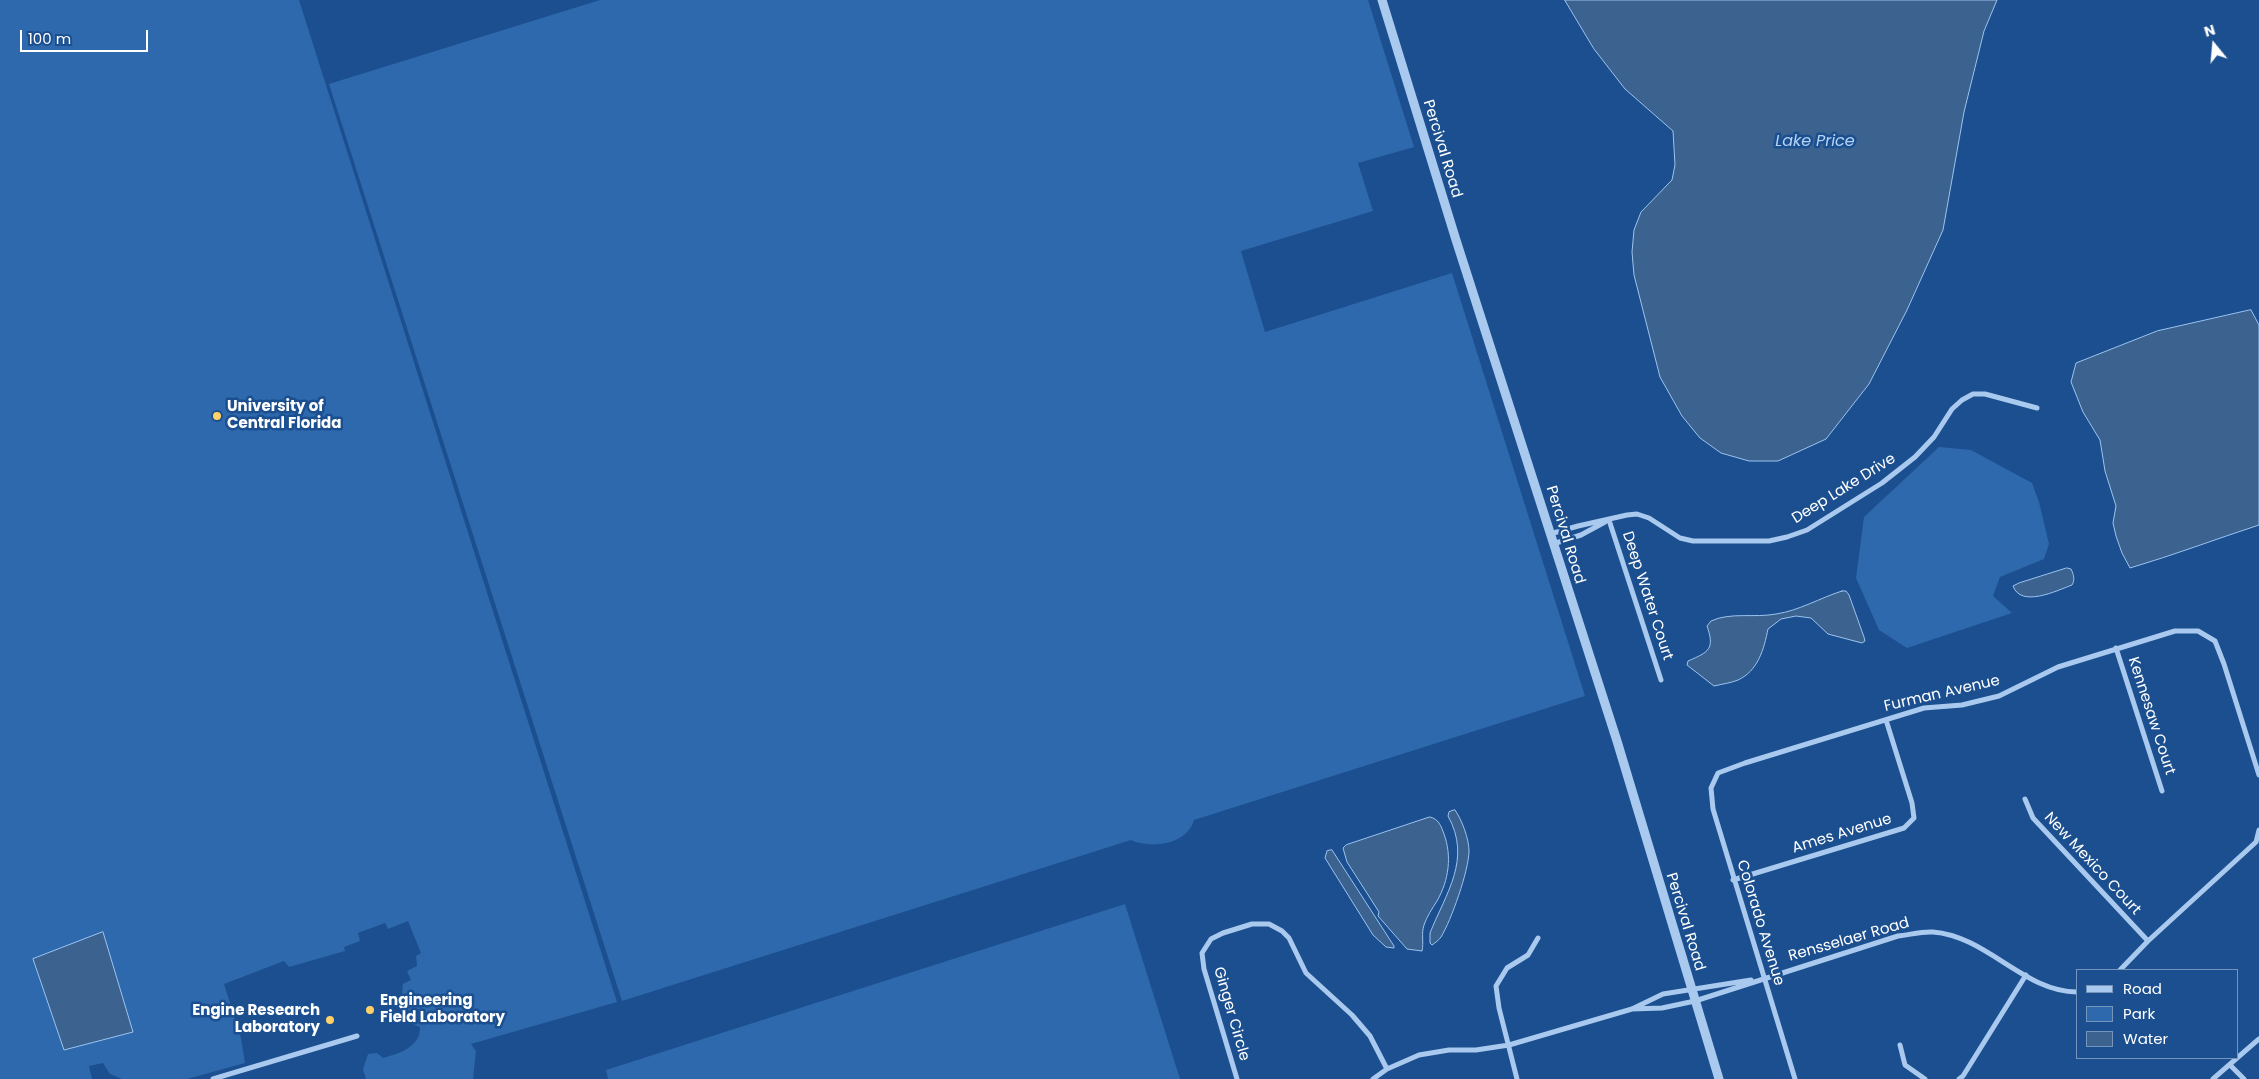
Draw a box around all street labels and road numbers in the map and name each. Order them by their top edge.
street label: Percival Road [1419,98,1465,200]
street label: Deep Lake Drive [1789,450,1899,528]
street label: Percival Road [1542,484,1588,586]
street label: Deep Water Court [1618,529,1676,663]
street label: Kennesaw Court [2123,655,2179,777]
street label: Furman Avenue [1882,672,2002,716]
street label: New Mexico Court [2040,809,2144,919]
street label: Ames Avenue [1790,810,1894,858]
street label: Colorado Avenue [1732,858,1788,988]
street label: Percival Road [1662,871,1708,973]
street label: Rensselaer Road [1787,914,1911,966]
street label: Ginger Circle [1209,965,1253,1063]

